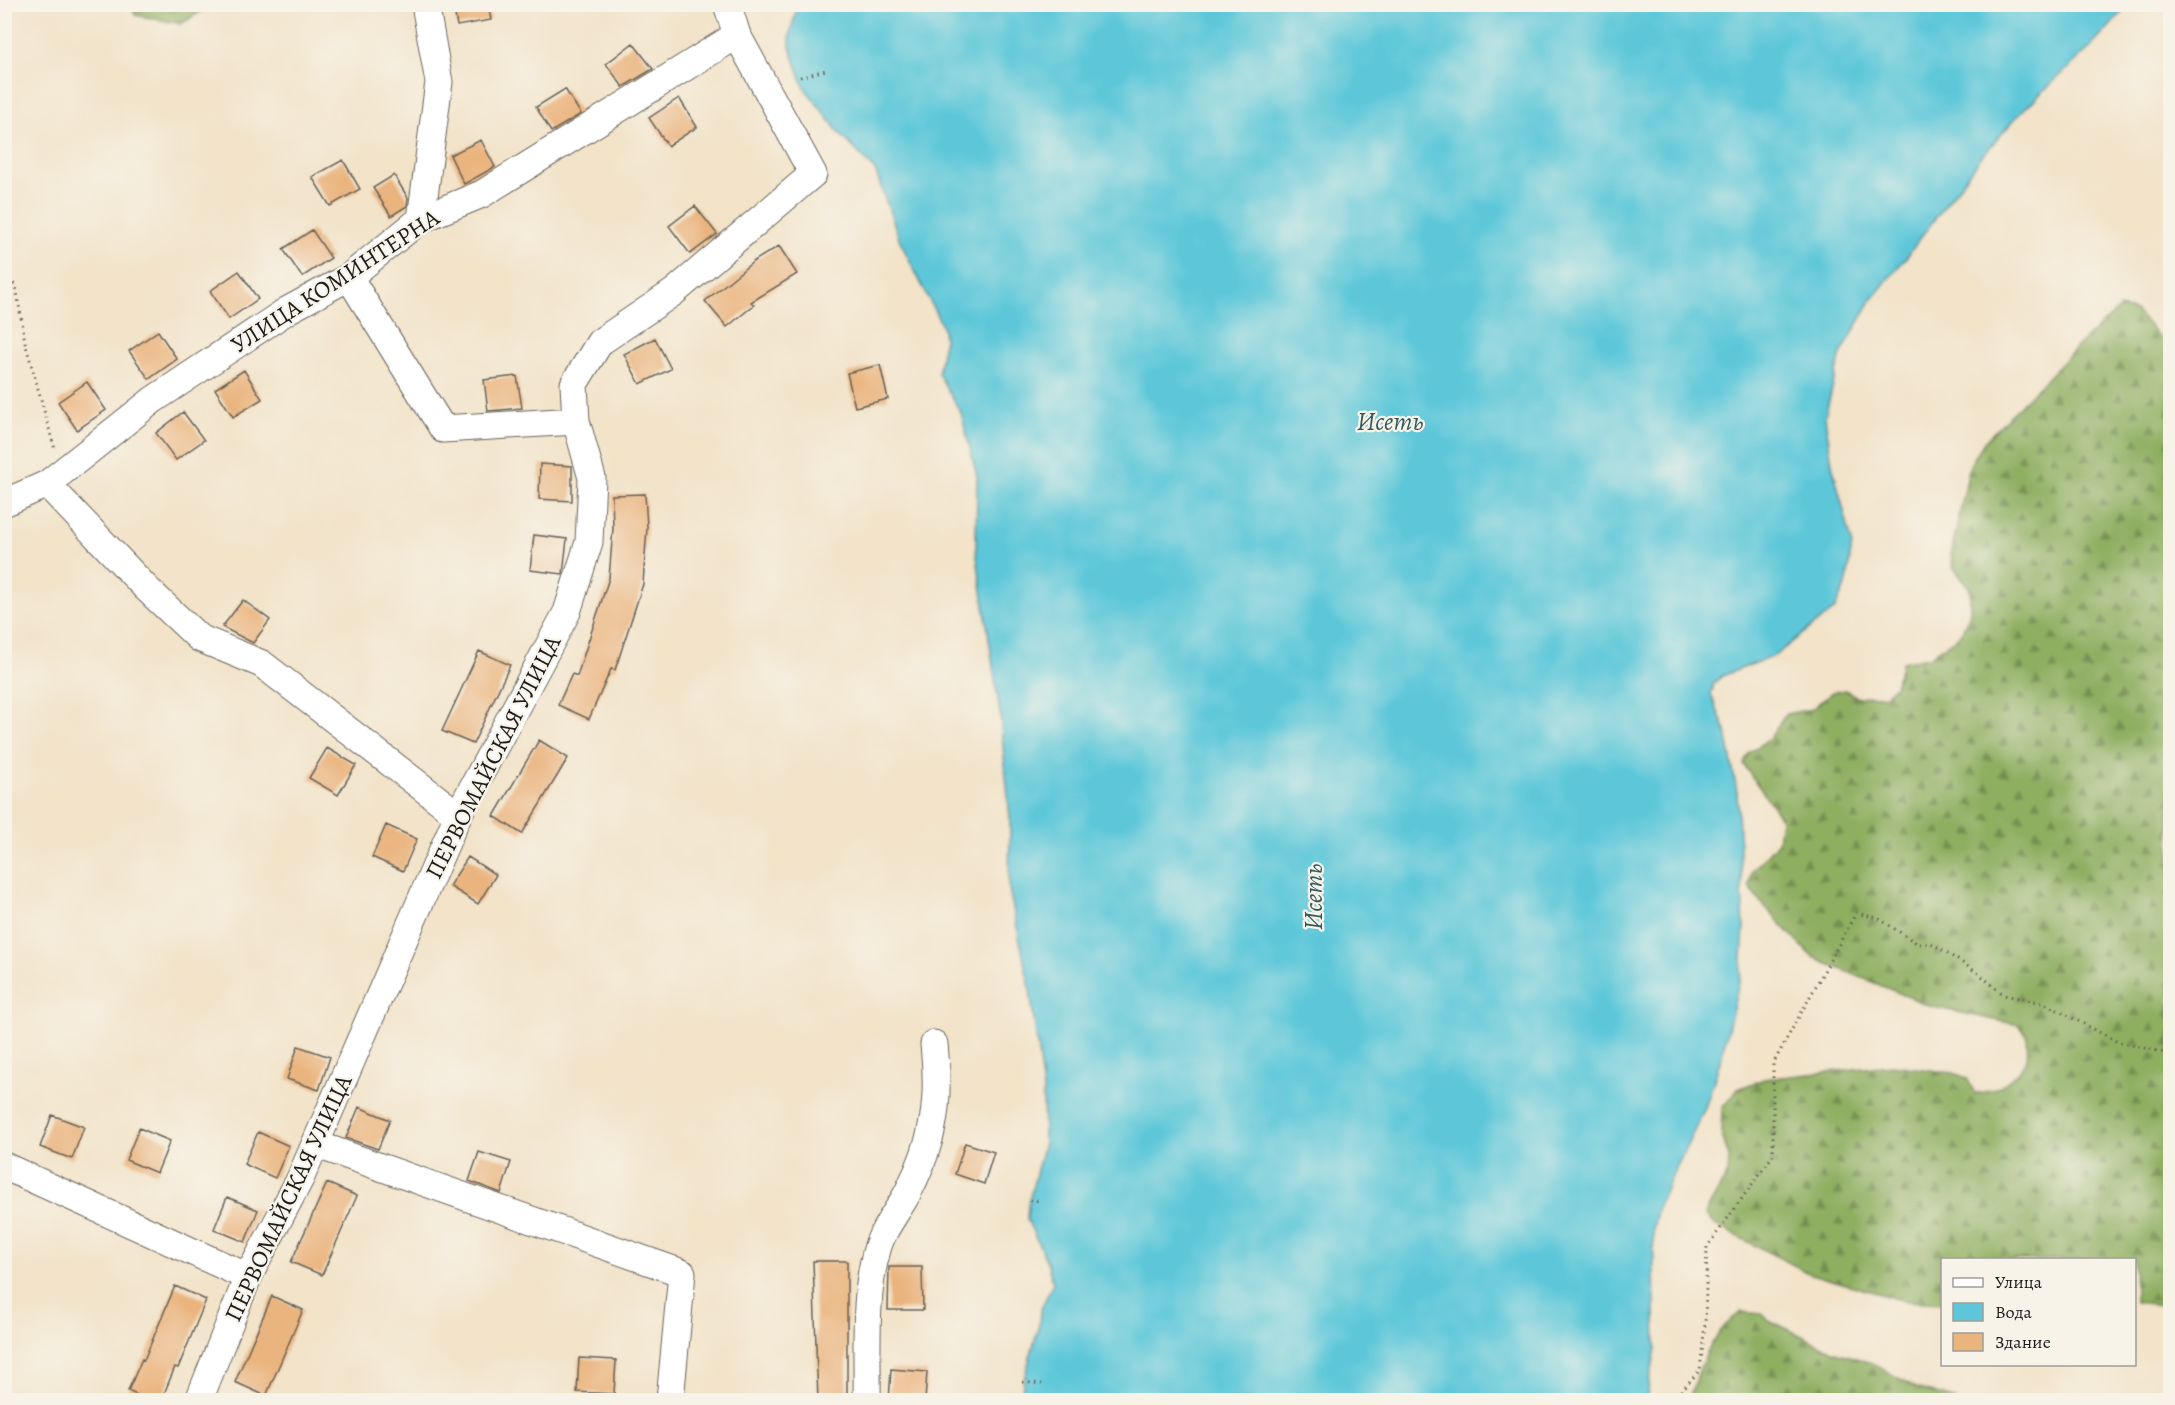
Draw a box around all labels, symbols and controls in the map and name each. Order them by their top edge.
street label: УЛИЦА КОМИНТЕРНА [225,201,446,360]
water label: Исеть [1357,404,1423,439]
street label: ПЕРВОМАЙСКАЯ УЛИЦА [418,629,569,884]
water label: Исеть [1296,864,1331,930]
street label: ПЕРВОМАЙСКАЯ УЛИЦА [217,1068,360,1327]
legend [1941,1258,2136,1366]
text: Улица [1995,1270,2043,1294]
text: Вода [1995,1300,2033,1324]
text: Здание [1995,1330,2051,1354]

